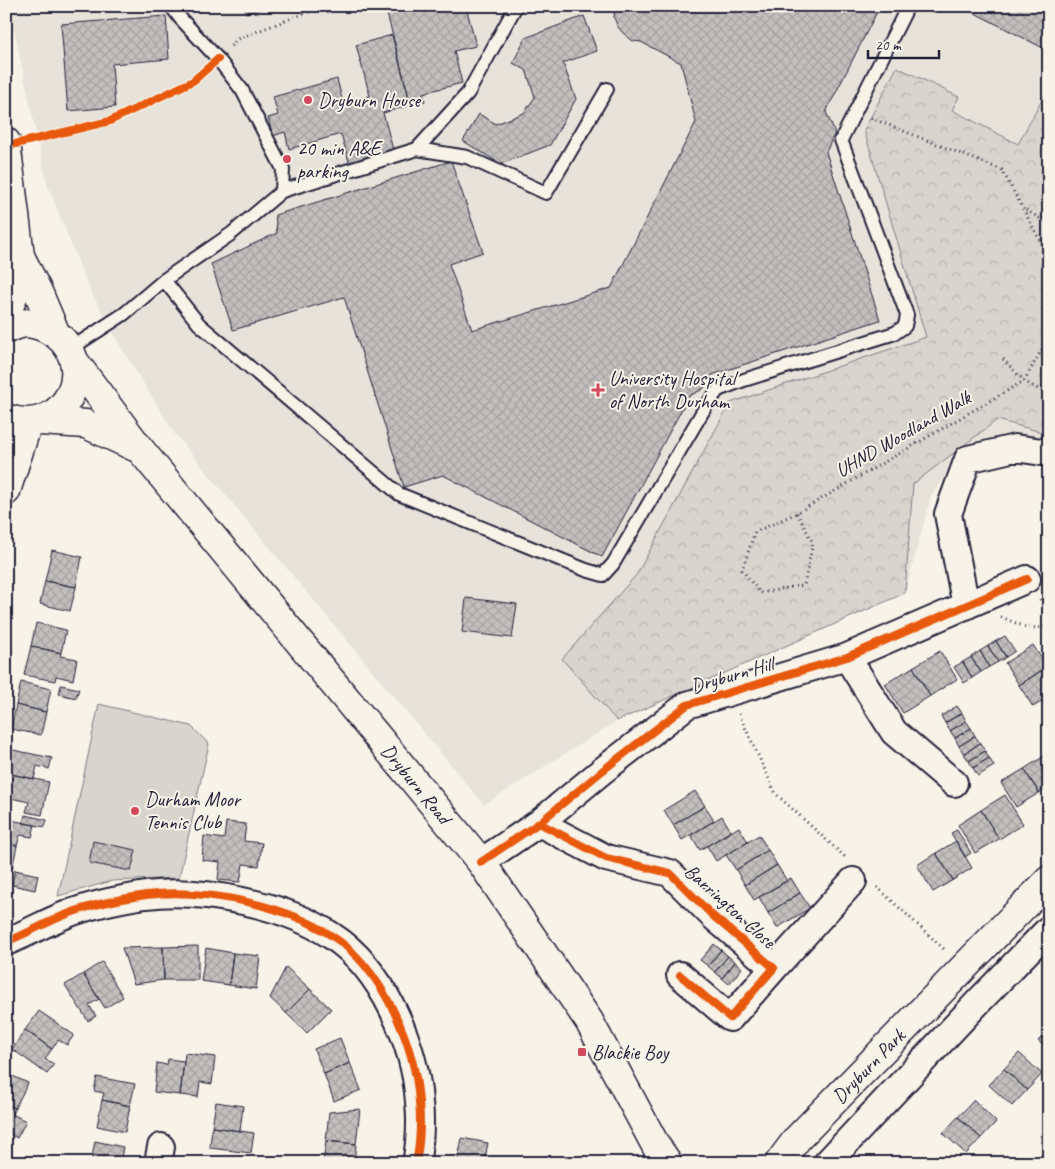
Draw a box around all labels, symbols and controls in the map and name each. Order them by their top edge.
scale bar [868,28,939,60]
text: 20 m [875,36,902,55]
place label: Dryburn House [318,88,421,113]
marker: Dryburn House [302,94,314,106]
place label: 20 min A&E parking [297,136,383,184]
marker: 20 min A&E parking [281,153,293,165]
place label: University Hospital of North Durham [609,366,739,414]
marker: University Hospital of North Durham [591,383,605,397]
street label: UHND Woodland Walk [831,384,977,483]
street label: Dryburn Hill [688,650,780,699]
street label: Dryburn Road [376,738,459,831]
place label: Durham Moor Tennis Club [145,787,242,835]
marker: Durham Moor Tennis Club [129,805,141,817]
street label: Barrington Close [679,859,782,954]
street label: Dryburn Park [826,1022,911,1108]
place label: Blackie Boy [592,1040,670,1065]
marker: Blackie Boy [576,1046,588,1058]

